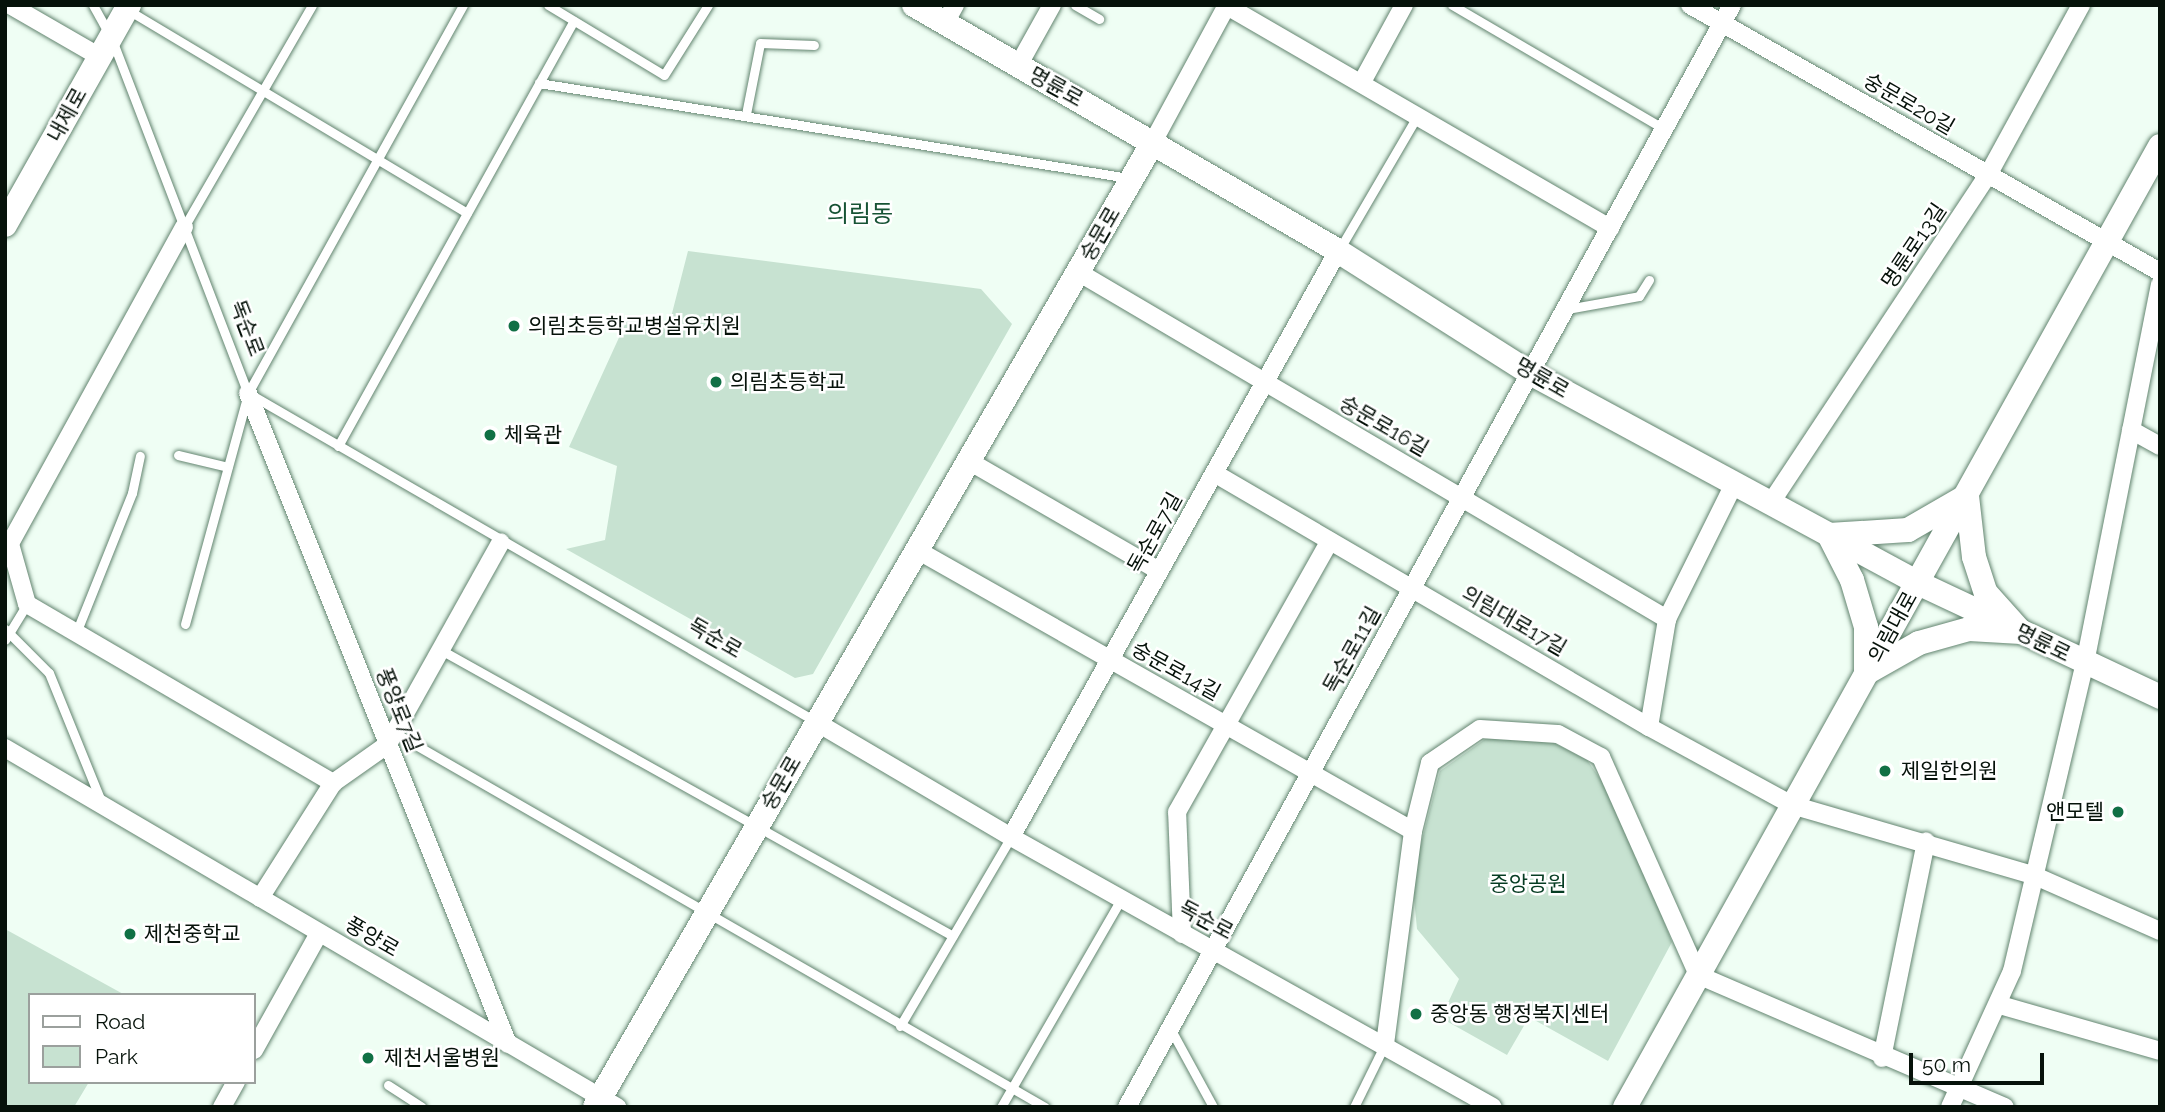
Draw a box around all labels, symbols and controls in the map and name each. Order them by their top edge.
street label: 명륜로 [1025,62,1087,112]
street label: 숭문로20길 [1859,68,1959,140]
street label: 내제로 [42,84,92,146]
street label: 명륜로13길 [1876,199,1952,293]
district label: 의림동 [827,200,893,228]
street label: 숭문로 [1075,203,1125,265]
street label: 독순로 [225,296,269,360]
place label: 의림초등학교병설유치원 [528,313,741,339]
marker: 의림초등학교병설유치원 [506,318,522,334]
street label: 명륜로 [1511,353,1573,403]
place label: 의림초등학교 [730,369,846,395]
marker: 의림초등학교 [708,374,724,390]
street label: 숭문로16길 [1335,390,1433,462]
place label: 체육관 [504,422,562,448]
marker: 체육관 [482,427,498,443]
street label: 독순로7길 [1123,488,1187,578]
street label: 의림대로17길 [1457,581,1571,661]
street label: 의림대로 [1863,587,1923,667]
street label: 독순로11길 [1318,602,1386,698]
street label: 독순로 [684,613,746,663]
street label: 명륜로 [2011,619,2075,667]
street label: 숭문로14길 [1127,636,1225,706]
street label: 풍양로7길 [371,664,427,756]
street label: 숭문로 [756,752,806,814]
place label: 제일한의원 [1901,758,1998,784]
marker: 제일한의원 [1875,761,1895,781]
place label: 앤모텔 [2046,799,2104,825]
marker: 앤모텔 [2110,804,2126,820]
park label: 중앙공원 [1489,871,1567,897]
street label: 독순로 [1174,895,1238,945]
street label: 풍양로 [341,912,403,962]
place label: 제천중학교 [144,921,241,947]
marker: 제천중학교 [122,926,138,942]
legend [28,993,256,1084]
place label: 중앙동 행정복지센터 [1430,1001,1609,1027]
marker: 중앙동 행정복지센터 [1408,1006,1424,1022]
text: Road [95,1009,145,1034]
scale bar [1913,1038,2048,1082]
text: Park [95,1044,138,1069]
place label: 제천서울병원 [384,1045,500,1071]
marker: 제천서울병원 [358,1048,378,1068]
text: 50 m [1922,1052,1971,1077]

